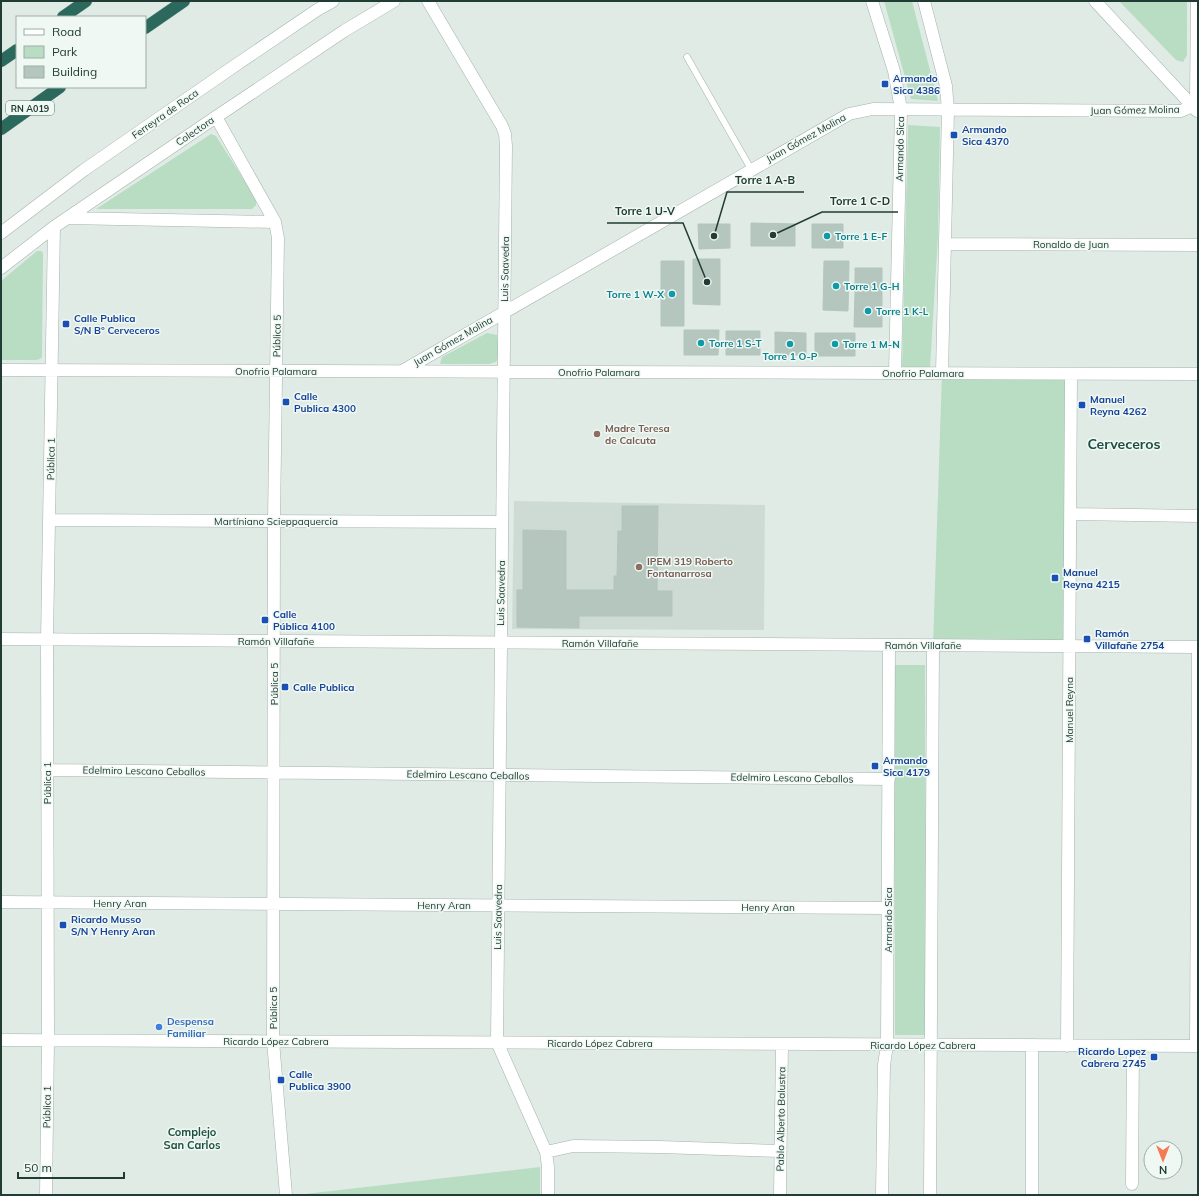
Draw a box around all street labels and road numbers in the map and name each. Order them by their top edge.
street label: Ferreyra de Roca [129,86,201,142]
road number: RN A019 [6,101,54,115]
street label: Juan Gómez Molina [1090,103,1180,117]
street label: Juan Gómez Molina [764,111,848,165]
street label: Colectora [173,113,217,149]
street label: Armando Sica [893,116,907,182]
street label: Luis Saavedra [498,236,512,302]
street label: Ronaldo de Juan [1033,238,1109,251]
street label: Juan Gómez Molina [411,313,495,369]
street label: Pública 5 [270,315,284,357]
street label: Onofrio Palamara [235,365,317,378]
street label: Onofrio Palamara [558,366,640,379]
street label: Onofrio Palamara [882,367,964,380]
street label: Pública 1 [44,438,58,480]
street label: Martíniano Scieppaquercia [214,515,338,528]
street label: Luis Saavedra [494,560,508,626]
street label: Ramón Villafañe [238,635,314,648]
street label: Ramón Villafañe [562,637,638,650]
street label: Ramón Villafañe [885,639,961,652]
street label: Pública 5 [268,663,281,705]
street label: Manuel Reyna [1063,677,1076,743]
street label: Pública 1 [41,762,54,804]
street label: Edelmiro Lescano Ceballos [82,763,206,779]
street label: Edelmiro Lescano Ceballos [406,767,530,783]
street label: Edelmiro Lescano Ceballos [730,770,854,786]
street label: Luis Saavedra [491,884,505,950]
street label: Armando Sica [882,887,895,953]
street label: Henry Aran [93,897,147,910]
street label: Henry Aran [417,899,471,912]
street label: Henry Aran [741,901,795,914]
street label: Pública 5 [267,987,280,1029]
street label: Ricardo López Cabrera [223,1035,329,1048]
street label: Ricardo López Cabrera [547,1037,653,1050]
street label: Ricardo López Cabrera [870,1039,976,1052]
street label: Pablo Alberto Balustra [774,1067,788,1171]
street label: Pública 1 [40,1086,54,1128]

